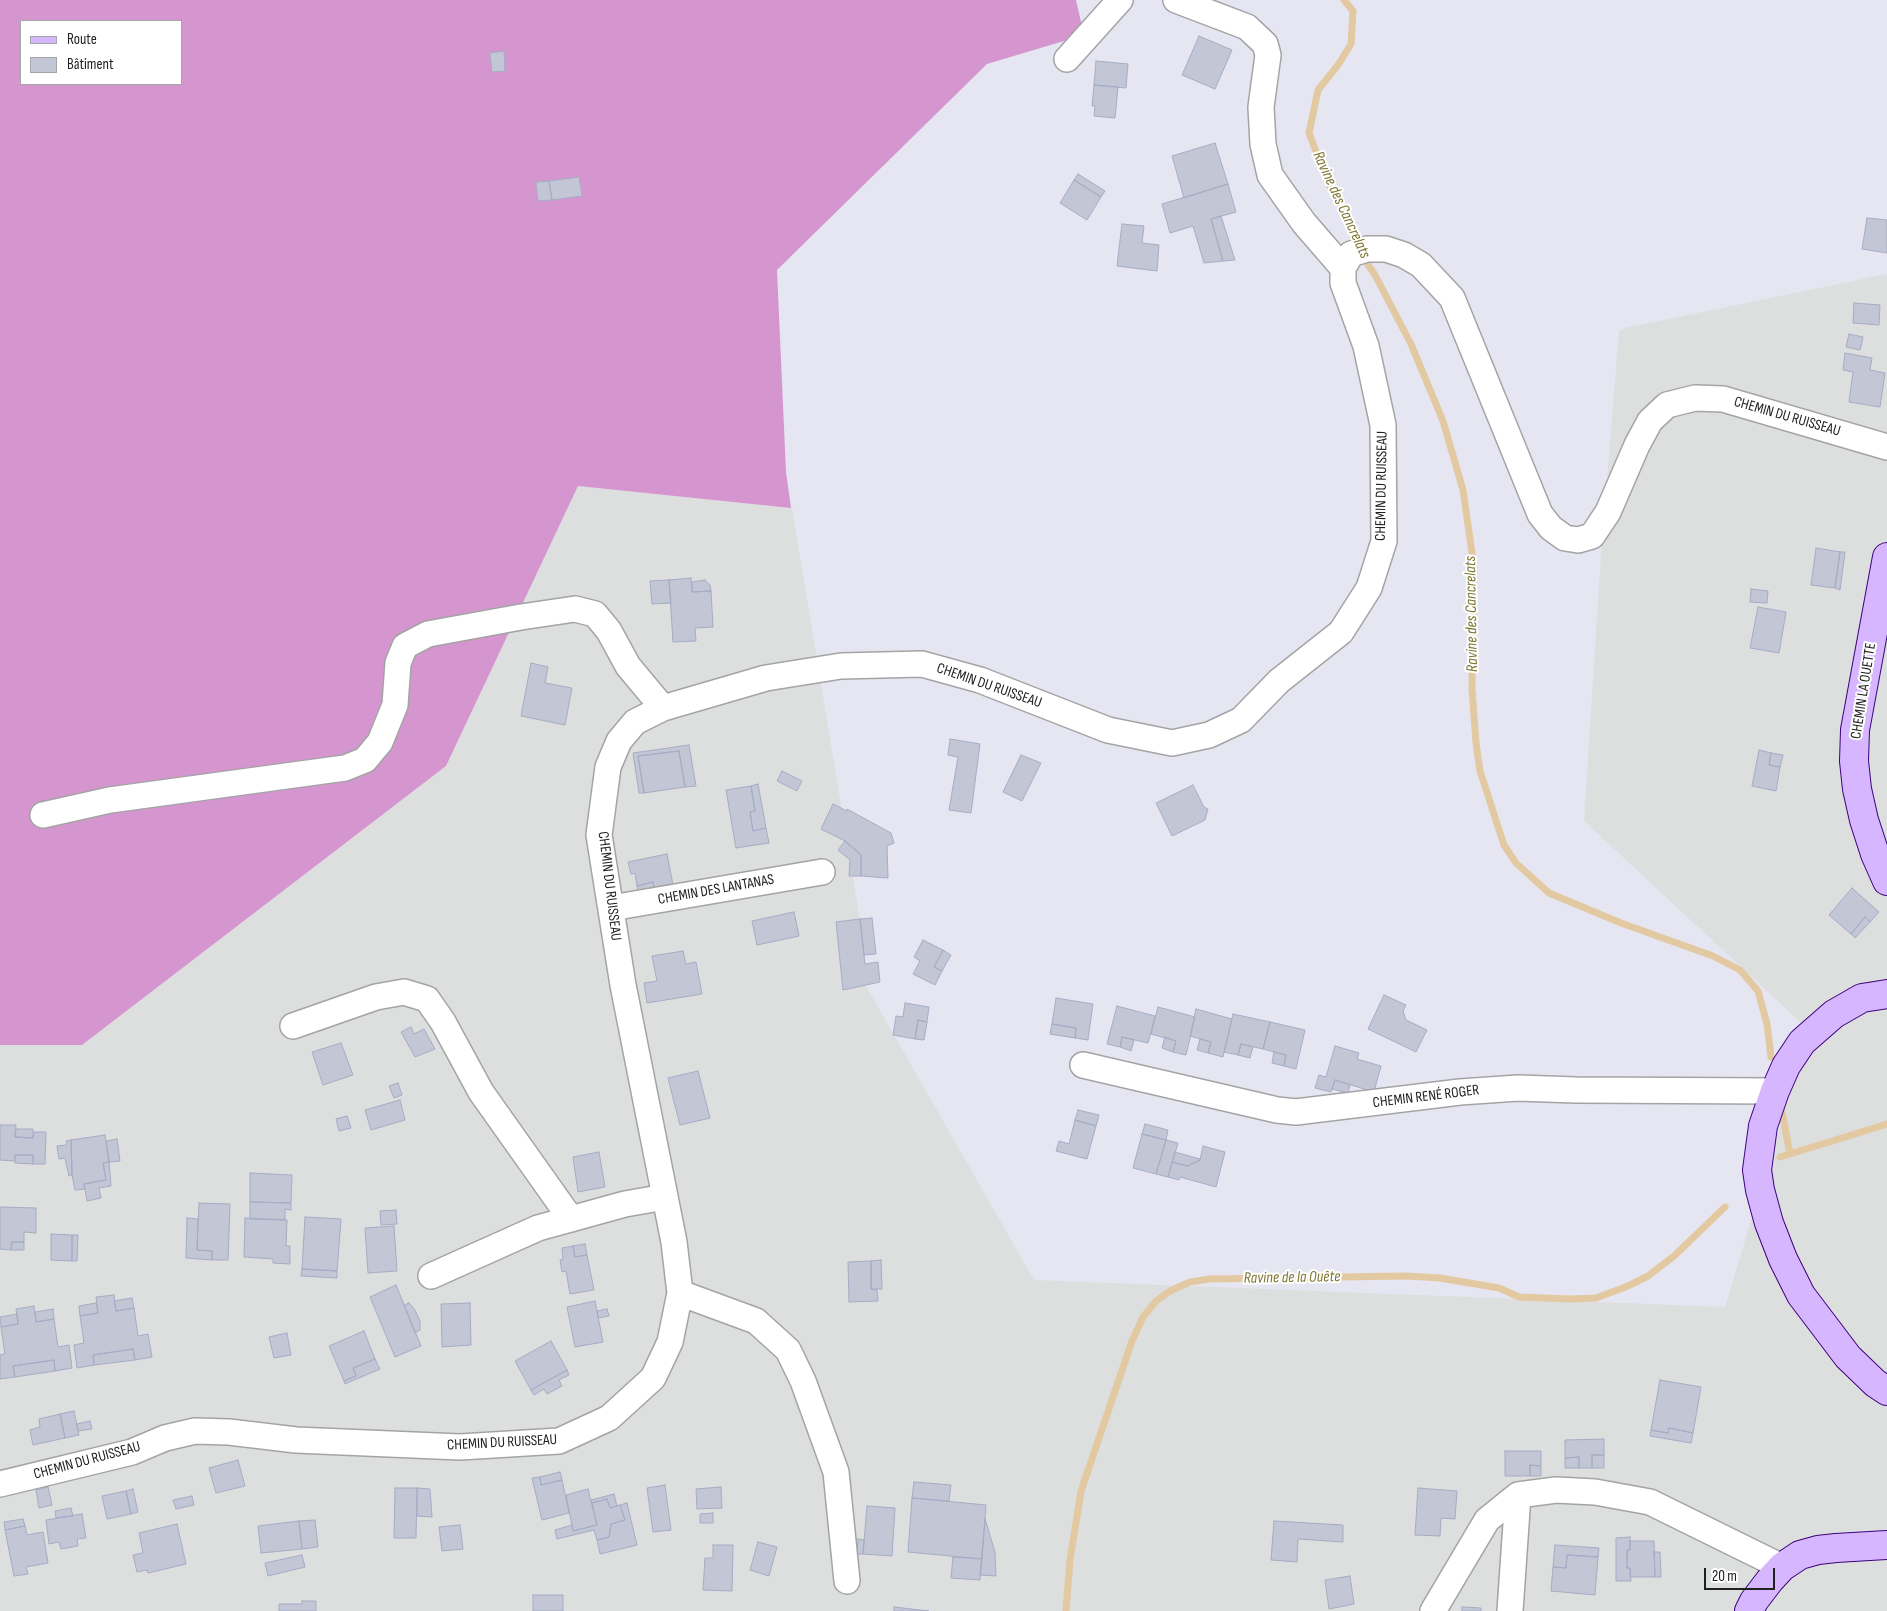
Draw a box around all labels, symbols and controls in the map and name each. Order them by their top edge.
legend [20,20,182,85]
text: Route [67,30,97,49]
text: Bâtiment [67,55,114,74]
water label: Ravine des Cancrelats [1308,148,1374,262]
street label: CHEMIN DU RUISSEAU [1732,393,1842,441]
street label: CHEMIN DU RUISSEAU [1372,431,1392,541]
water label: Ravine des Cancrelats [1461,556,1483,672]
street label: CHEMIN LA OUETTE [1848,642,1880,740]
street label: CHEMIN DU RUISSEAU [934,660,1044,712]
street label: CHEMIN DU RUISSEAU [593,830,625,942]
street label: CHEMIN DES LANTANAS [657,871,775,909]
street label: CHEMIN RENÉ ROGER [1372,1082,1480,1112]
water label: Ravine de la Ouête [1244,1268,1340,1288]
street label: CHEMIN DU RUISSEAU [447,1431,557,1455]
street label: CHEMIN DU RUISSEAU [32,1438,142,1484]
scale bar [1707,1558,1778,1590]
text: 20 m [1712,1567,1737,1586]

